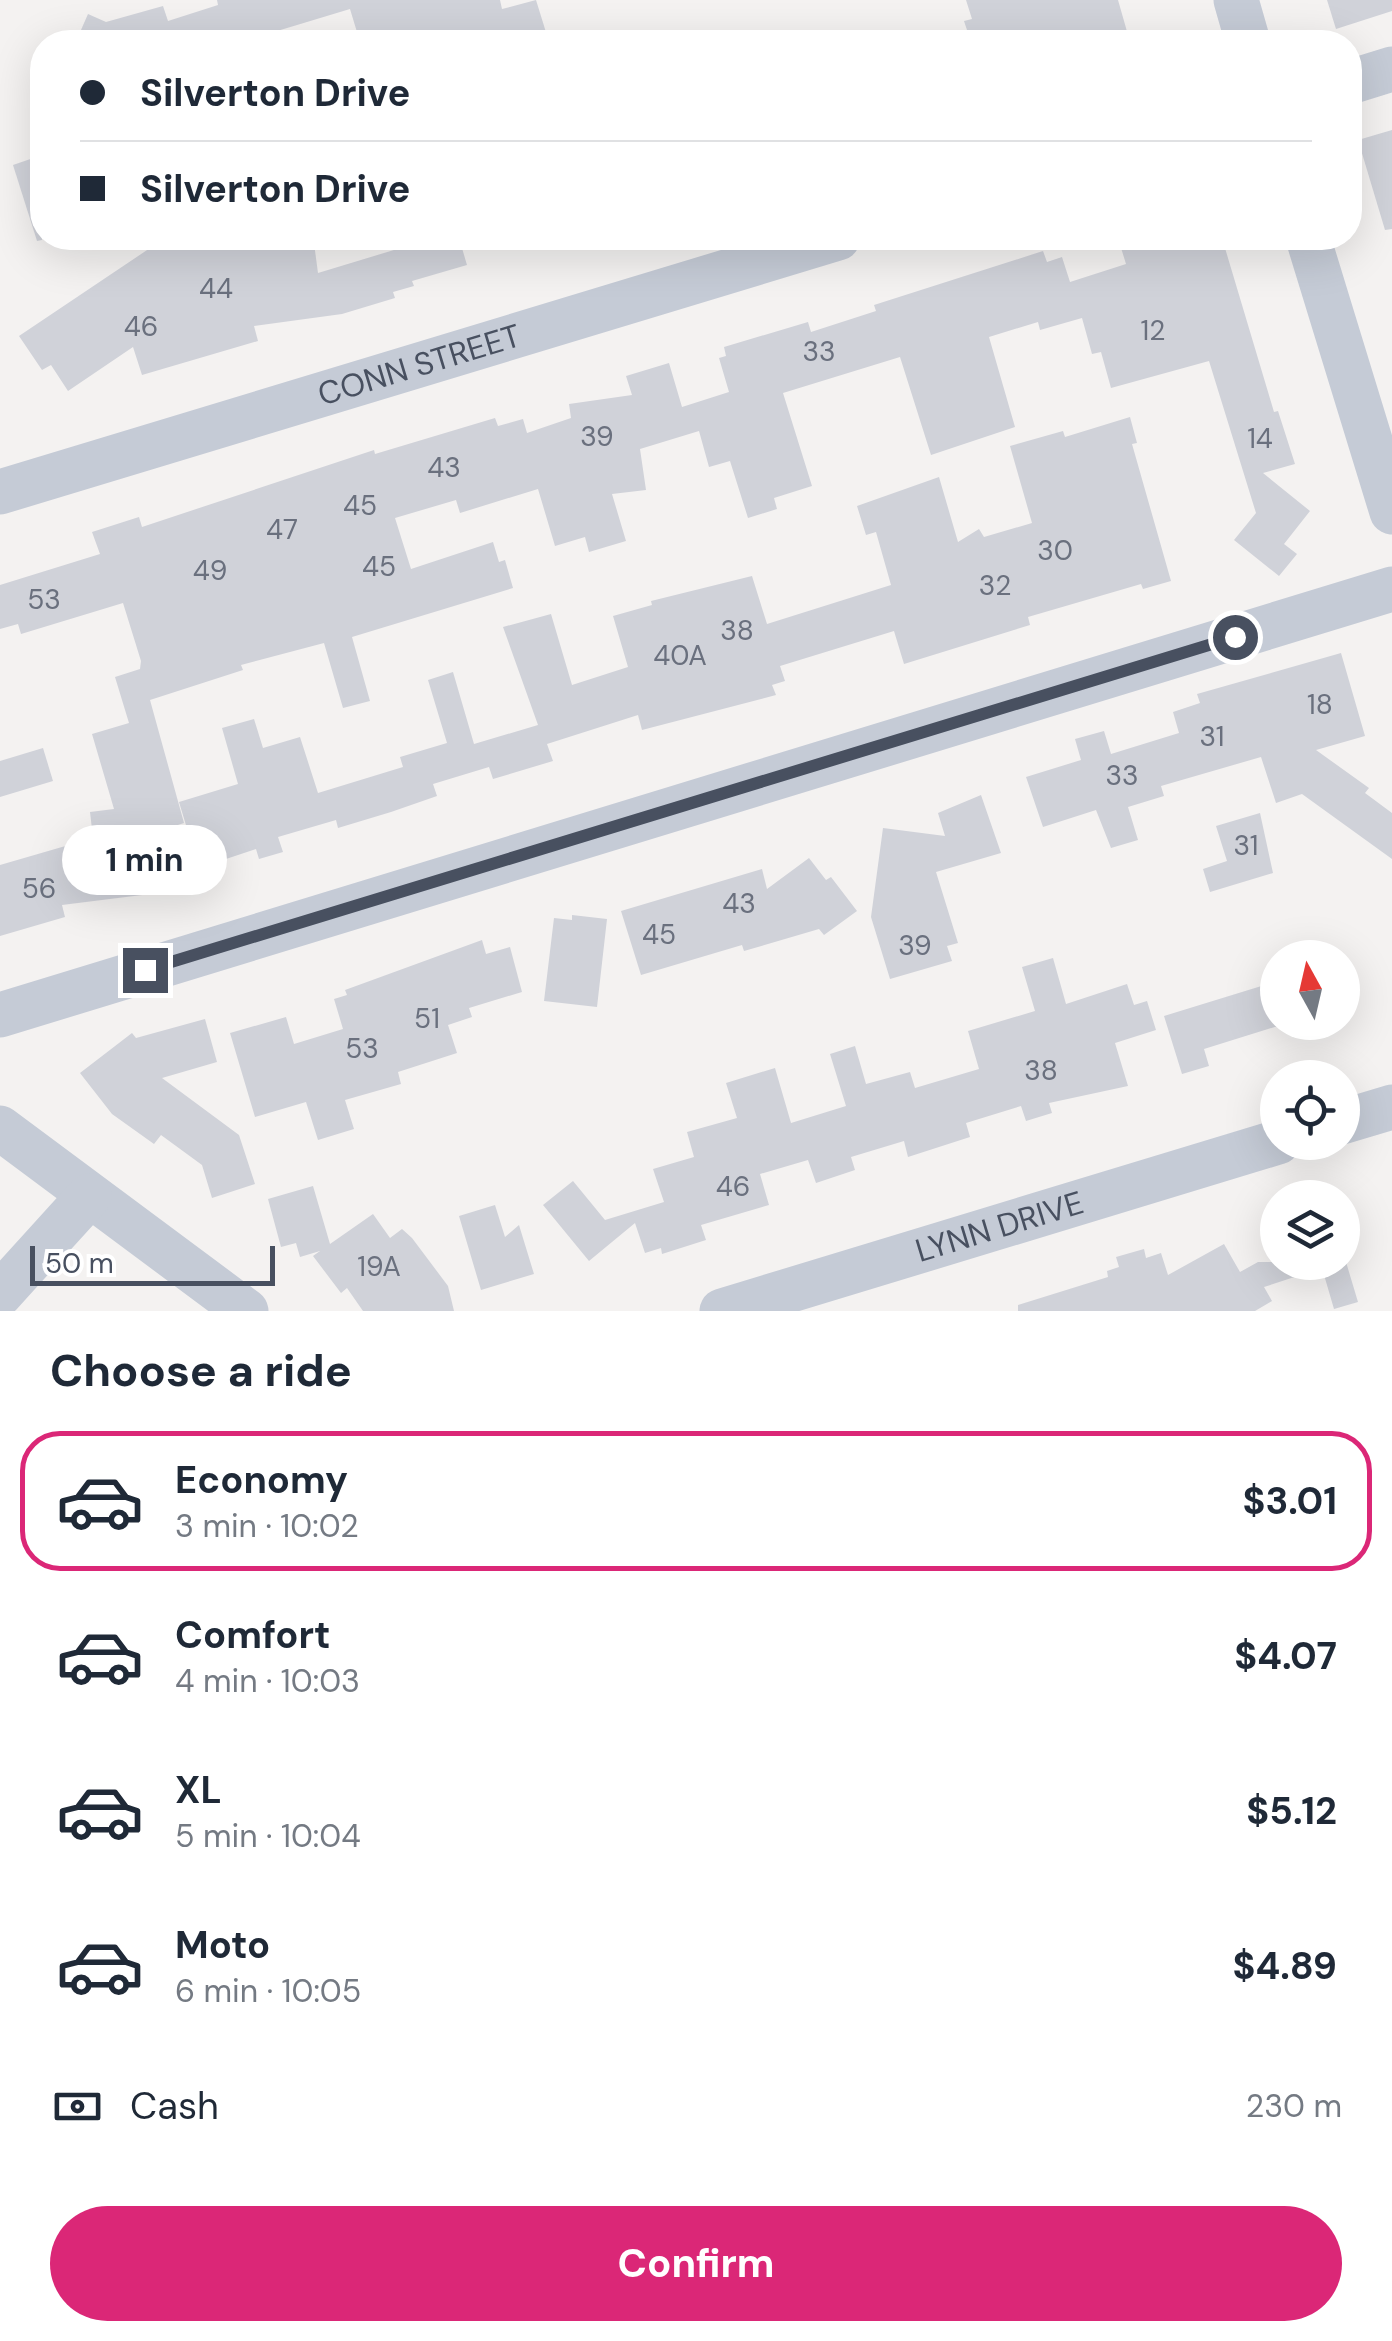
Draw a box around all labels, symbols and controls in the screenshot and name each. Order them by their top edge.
text: Silverton Drive [140,68,410,118]
text: Silverton Drive [140,164,410,214]
house number: 44 [199,270,233,307]
house number: 46 [124,308,158,345]
house number: 12 [1141,312,1165,349]
street label: CONN STREET [313,314,526,415]
house number: 33 [802,333,836,370]
house number: 39 [580,418,614,455]
house number: 14 [1247,420,1273,457]
house number: 43 [427,449,461,486]
house number: 45 [343,487,377,524]
house number: 47 [266,511,298,548]
house number: 30 [1037,532,1073,569]
house number: 45 [362,548,396,585]
house number: 49 [193,552,227,589]
house number: 32 [979,567,1011,604]
house number: 53 [27,581,61,618]
house number: 38 [720,612,754,649]
route start [1213,615,1258,660]
house number: 40A [653,637,707,674]
house number: 18 [1307,686,1333,723]
house number: 31 [1200,718,1224,755]
house number: 33 [1105,757,1139,794]
callout: 1 min [62,825,228,895]
house number: 31 [1234,827,1258,864]
text: 1 min [106,839,183,881]
house number: 56 [22,870,56,907]
house number: 43 [722,885,756,922]
house number: 45 [642,916,676,953]
house number: 39 [898,927,932,964]
north arrow [1260,940,1360,1040]
map controls [1260,940,1360,1280]
route end [123,948,168,993]
house number: 51 [414,1000,440,1037]
house number: 53 [345,1030,379,1067]
house number: 38 [1024,1052,1058,1089]
button: locate [1260,1060,1360,1160]
house number: 46 [716,1168,750,1205]
button: layers [1260,1180,1360,1280]
street label: LYNN DRIVE [911,1181,1088,1272]
scale bar [30,1241,275,1286]
text: 50 m [45,1245,114,1282]
house number: 19A [357,1248,401,1285]
text: Choose a ride [50,1341,352,1400]
text: Economy [175,1455,348,1505]
icon: car [55,1456,145,1546]
text: $3.01 [1242,1476,1337,1526]
text: 3 min · 10:02 [175,1505,359,1547]
text: Comfort [175,1610,331,1660]
icon: car [55,1611,145,1701]
text: $4.07 [1234,1631,1337,1681]
text: 4 min · 10:03 [175,1660,360,1702]
text: XL [175,1765,222,1815]
icon: car [55,1766,145,1856]
text: $5.12 [1246,1786,1337,1836]
text: 5 min · 10:04 [175,1815,361,1857]
text: Moto [175,1920,270,1970]
icon: car [55,1921,145,2011]
text: $4.89 [1232,1941,1337,1991]
text: 6 min · 10:05 [175,1970,361,2012]
icon: cash [50,2079,105,2134]
text: Cash [130,2081,219,2131]
text: 230 m [1246,2085,1342,2127]
button: Confirm [50,2206,1342,2321]

